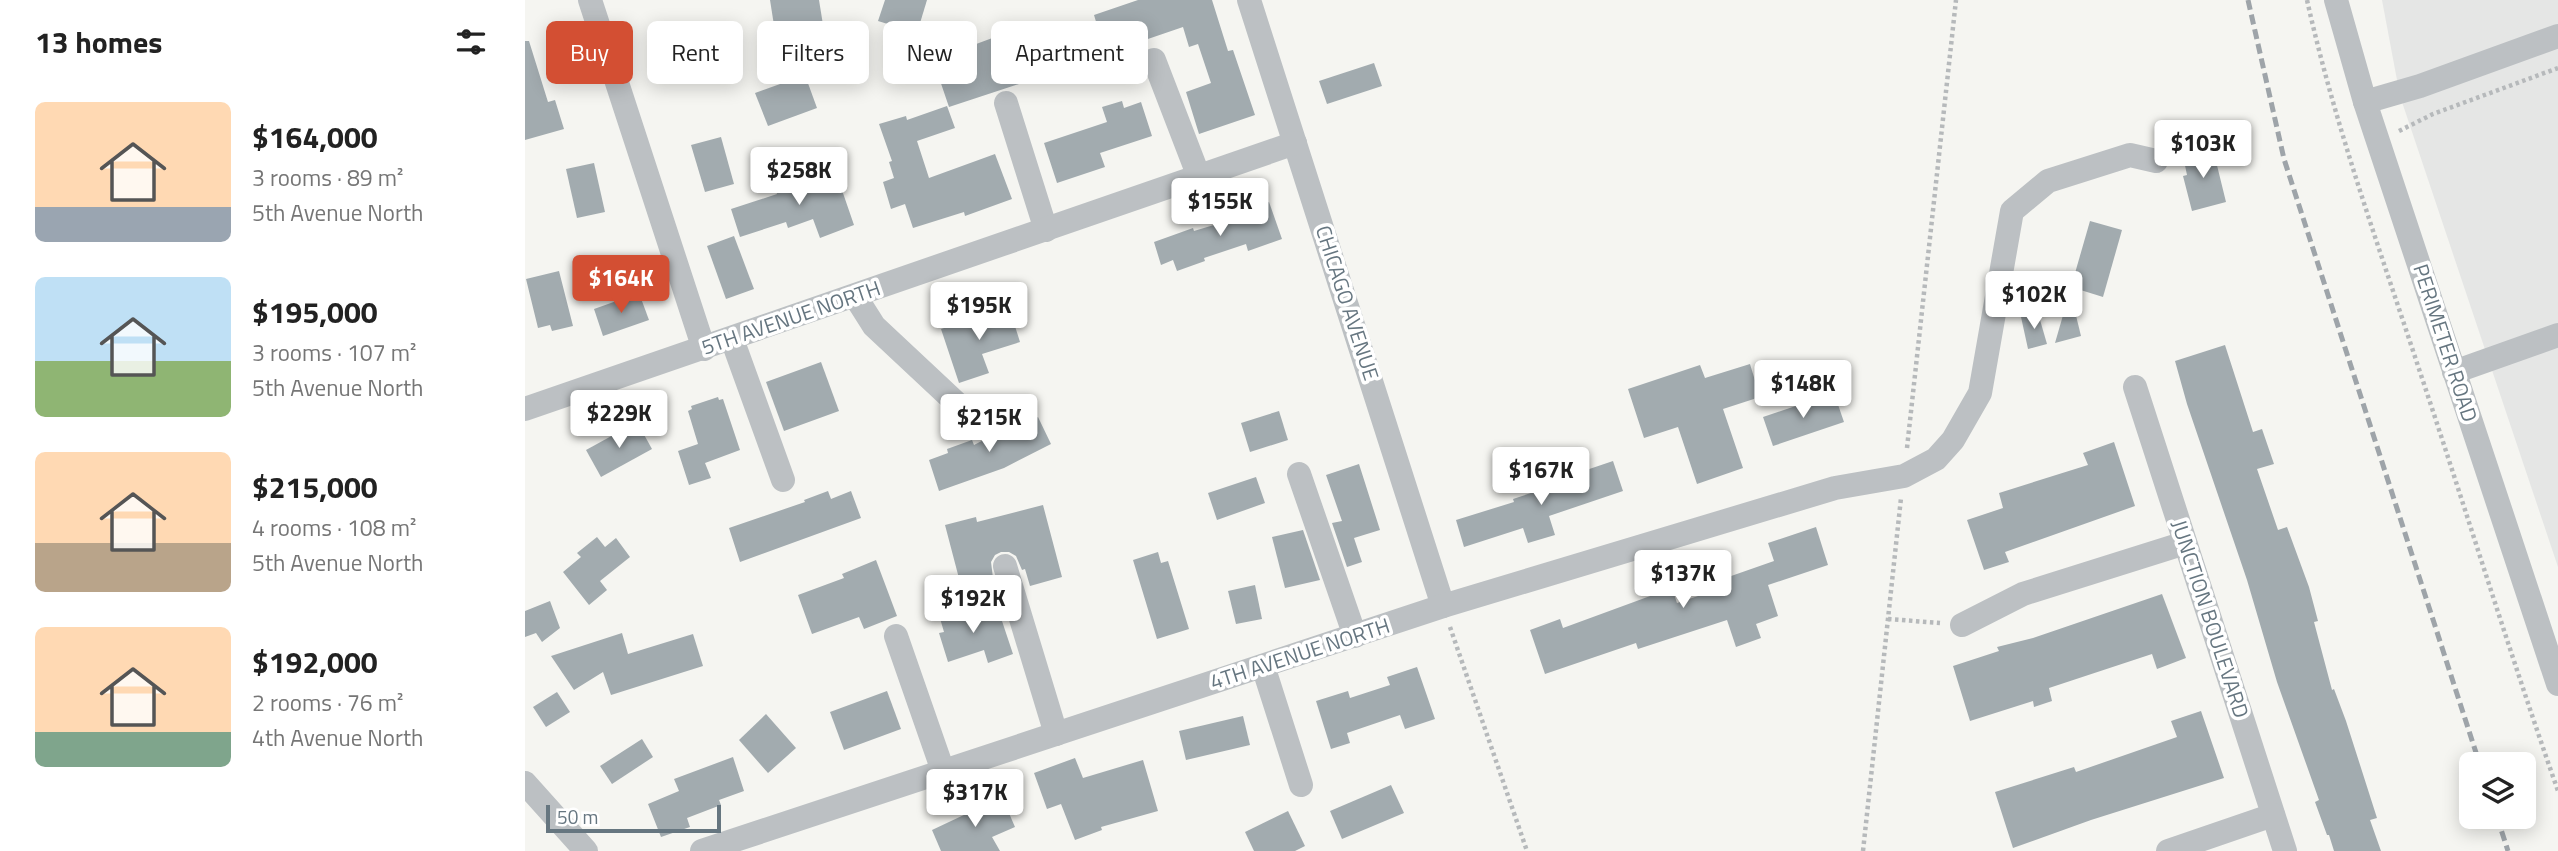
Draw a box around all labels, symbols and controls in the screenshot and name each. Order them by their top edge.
text: 13 homes [35,19,162,65]
chip: Buy [546,21,633,84]
chip: Rent [647,21,743,84]
chip: Filters [757,21,869,84]
chip: New [883,21,977,84]
chip: Apartment [991,21,1148,84]
icon: filters [452,23,490,61]
text: $164,000 [252,114,378,160]
pin: $103K [2154,120,2252,180]
text: $103K [2170,125,2236,160]
icon: home [91,130,175,214]
pin: $258K [750,148,848,207]
text: $258K [766,152,832,187]
text: 3 rooms · 89 m² [252,160,403,195]
pin: $155K [1171,178,1269,238]
text: $155K [1187,183,1253,218]
text: 5th Avenue North [252,195,423,230]
street label: CHICAGO AVENUE [1308,221,1388,384]
pin: $164K [572,256,670,315]
text: $164K [588,260,654,295]
street label: PERIMETER ROAD [2405,260,2487,426]
street label: 5TH AVENUE NORTH [697,271,884,363]
pin: $102K [1985,272,2083,331]
text: $102K [2001,276,2067,311]
pin: $195K [930,282,1028,342]
text: $195K [946,287,1012,322]
text: $195,000 [252,289,378,335]
icon: home [91,305,175,389]
text: 3 rooms · 107 m² [252,335,416,370]
pin: $148K [1754,360,1852,420]
text: $148K [1770,365,1836,400]
text: 5th Avenue North [252,370,423,405]
pin: $229K [570,391,668,450]
pin: $215K [940,394,1038,454]
text: $229K [586,395,652,430]
text: $215K [956,399,1022,434]
pin: $167K [1492,448,1590,507]
text: $167K [1508,452,1574,487]
text: $215,000 [252,464,378,510]
icon: home [91,480,175,564]
text: 4 rooms · 108 m² [252,510,416,545]
street label: JUNCTION BOULEVARD [2164,515,2258,722]
text: 5th Avenue North [252,545,423,580]
pin: $137K [1634,550,1732,610]
text: $137K [1650,555,1716,590]
pin: $192K [924,576,1022,635]
text: $192K [940,580,1006,615]
street label: 4TH AVENUE NORTH [1206,609,1394,697]
text: $192,000 [252,639,378,685]
icon: home [91,655,175,739]
text: 2 rooms · 76 m² [252,685,403,720]
text: 4th Avenue North [252,720,423,755]
map controls [2459,752,2536,829]
button: layers [2459,752,2536,829]
pin: $317K [926,770,1024,829]
text: $317K [942,774,1008,809]
scale bar [546,802,721,834]
text: 50 m [557,802,598,831]

